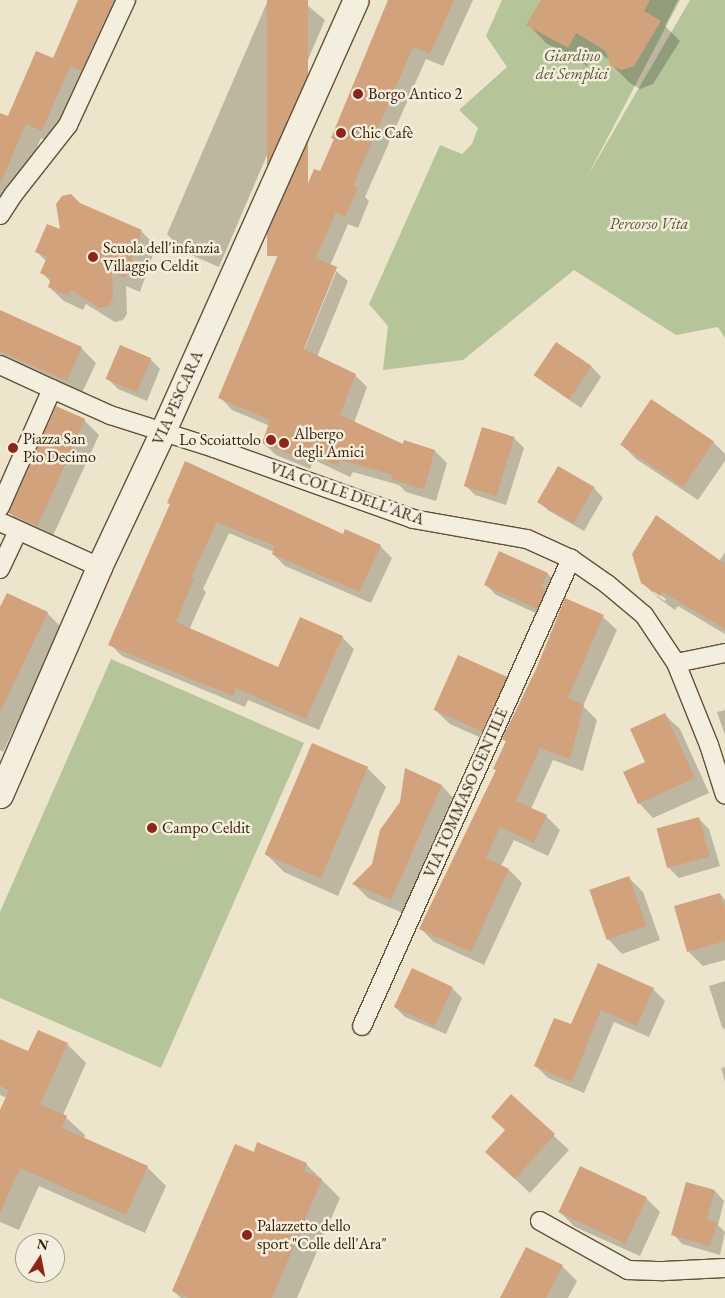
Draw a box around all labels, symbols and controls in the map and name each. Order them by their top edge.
park label: Giardino dei Semplici [536,46,608,84]
place label: Borgo Antico 2 [368,84,462,104]
marker: Borgo Antico 2 [352,88,364,100]
place label: Chic Cafè [351,123,413,143]
marker: Chic Cafè [335,127,347,139]
park label: Percorso Vita [610,214,688,234]
place label: Scuola dell'infanzia Villaggio Celdit [103,238,220,276]
marker: Scuola dell'infanzia Villaggio Celdit [87,251,99,263]
street label: VIA PESCARA [149,348,207,448]
place label: Albergo degli Amici [294,424,364,462]
place label: Piazza San Pio Decimo [23,429,96,467]
place label: Lo Scoiattolo [179,430,261,450]
marker: Lo Scoiattolo [265,434,277,446]
marker: Albergo degli Amici [278,437,290,449]
marker: Piazza San Pio Decimo [7,442,19,454]
street label: VIA COLLE DELL'ARA [267,459,427,529]
street label: VIA TOMMASO GENTILE [420,705,512,881]
place label: Campo Celdit [162,818,250,838]
marker: Campo Celdit [146,822,158,834]
place label: Palazzetto dello sport "Colle dell'Ara" [257,1216,387,1254]
marker: Palazzetto dello sport "Colle dell'Ara" [241,1229,253,1241]
north arrow [15,1233,65,1283]
text: N [35,1234,50,1254]

